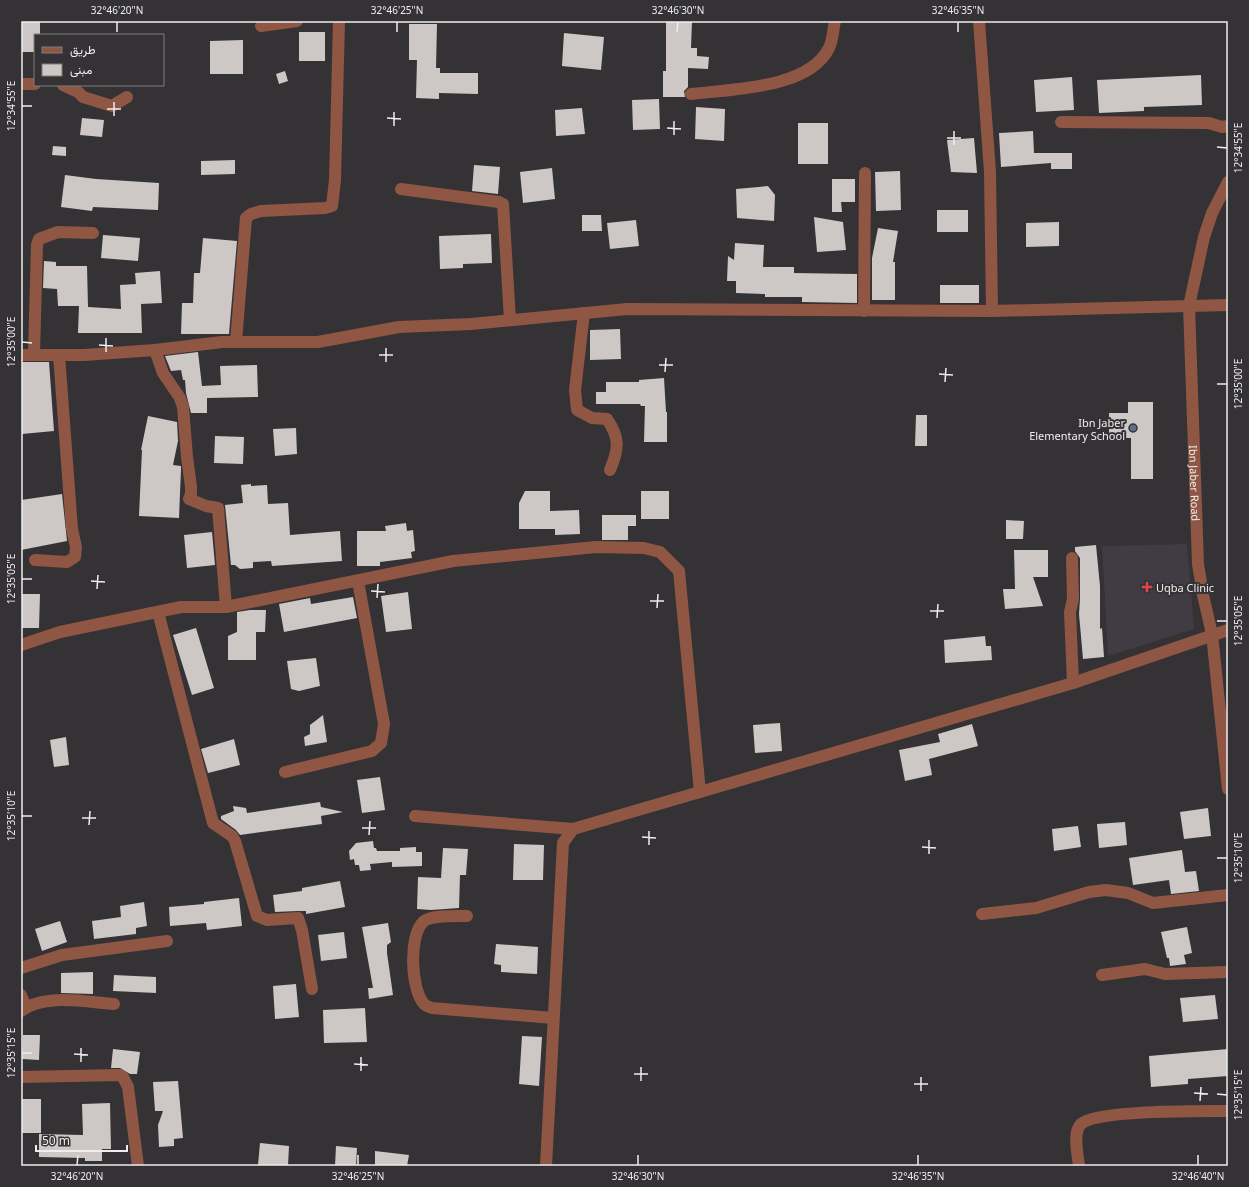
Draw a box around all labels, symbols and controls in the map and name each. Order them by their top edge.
text: 32°46'20"N [91,3,143,17]
text: 32°46'25"N [371,3,423,17]
text: 32°46'30"N [652,3,704,17]
text: 32°46'35"N [932,3,984,17]
legend [34,34,164,86]
text: طريق [70,41,96,58]
text: مبنى [70,61,92,78]
text: 12°34'55"E [4,81,18,131]
text: 12°34'55"E [1231,123,1245,173]
text: 12°35'00"E [4,317,18,367]
text: 12°35'00"E [1231,359,1245,409]
place label: Ibn Jaber Elementary School [1029,415,1125,443]
marker: Ibn Jaber Elementary School [1128,423,1138,433]
street label: Ibn Jaber Road [1186,445,1204,521]
text: 12°35'05"E [4,554,18,604]
place label: Uqba Clinic [1156,580,1214,595]
marker: Uqba Clinic [1141,581,1153,593]
text: 12°35'05"E [1231,596,1245,646]
text: 12°35'10"E [4,791,18,841]
text: 12°35'10"E [1231,833,1245,883]
text: 12°35'15"E [4,1028,18,1078]
text: 12°35'15"E [1231,1070,1245,1120]
scale bar [36,1127,127,1153]
text: 50 m [42,1132,70,1149]
text: 32°46'20"N [51,1169,103,1183]
text: 32°46'25"N [332,1169,384,1183]
text: 32°46'30"N [612,1169,664,1183]
text: 32°46'35"N [892,1169,944,1183]
text: 32°46'40"N [1172,1169,1224,1183]

